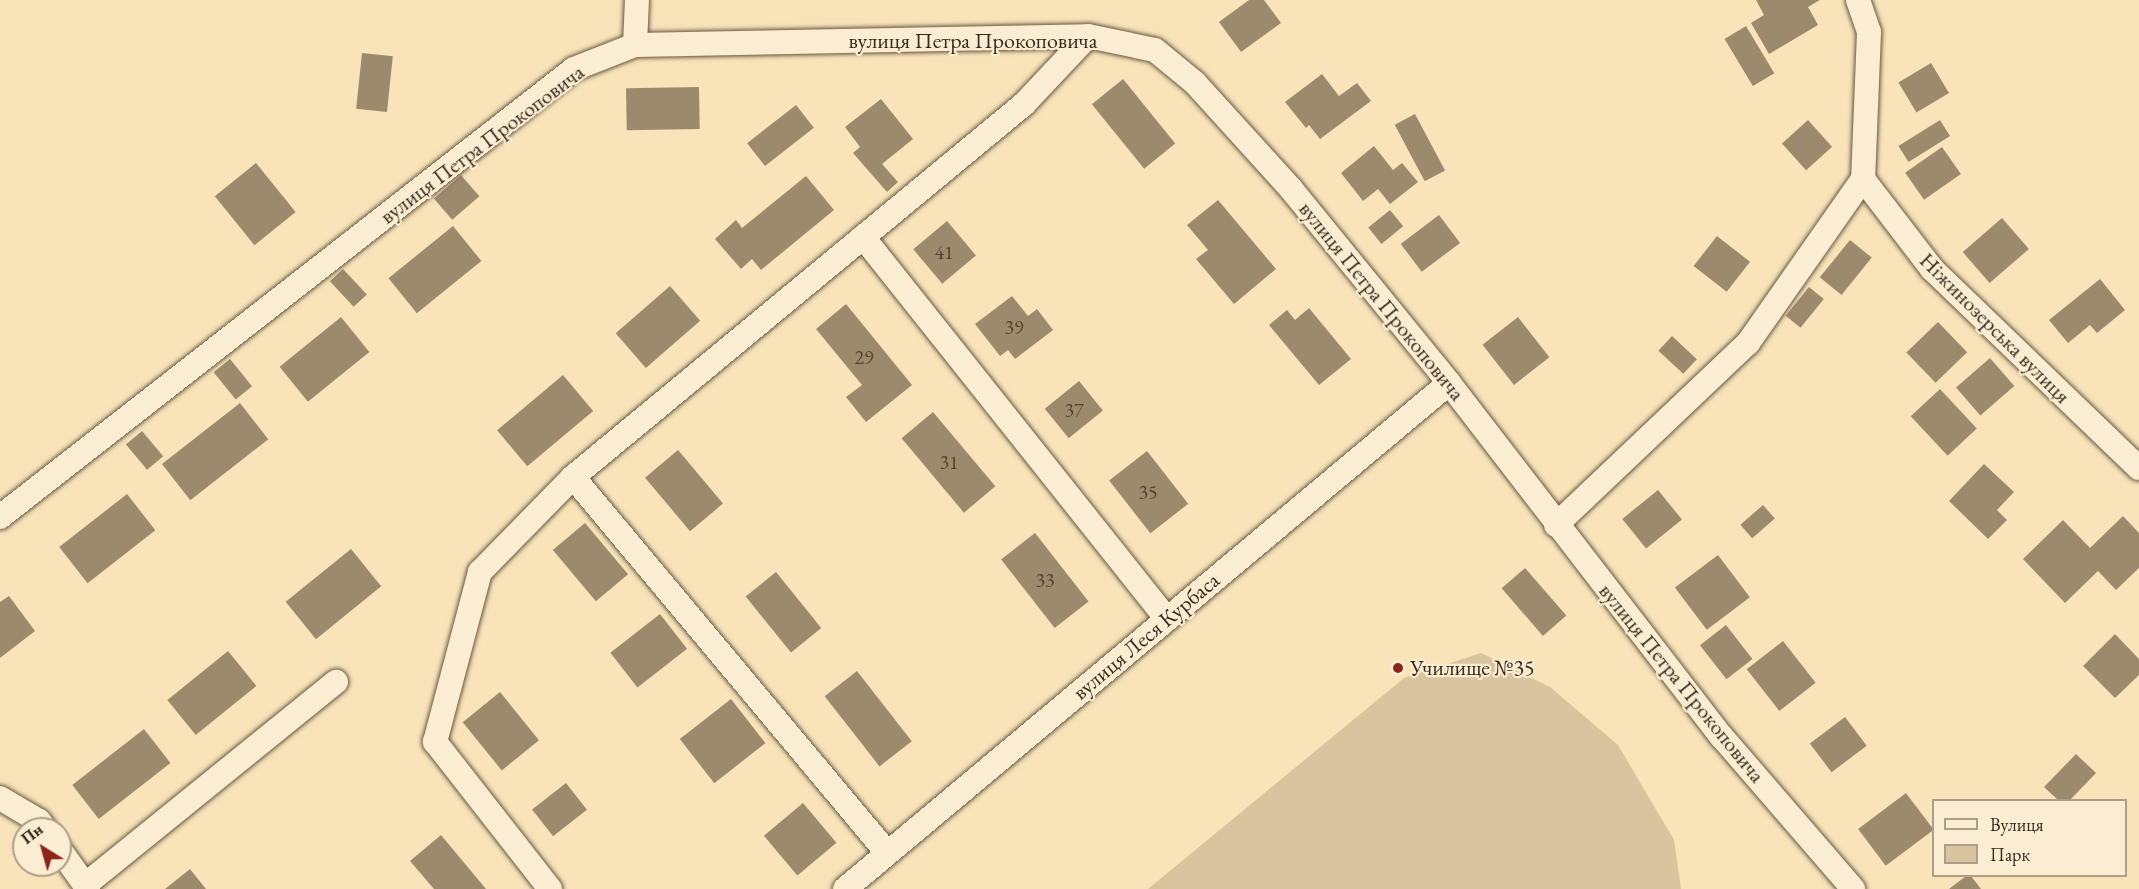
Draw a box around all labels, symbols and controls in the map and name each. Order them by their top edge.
street label: вулиця Петра Прокоповича [849,28,1097,54]
street label: вулиця Петра Прокоповича [375,59,589,229]
street label: вулиця Петра Прокоповича [1293,196,1471,406]
house number: 41 [934,240,954,264]
street label: Ніжинозерська вулиця [1914,247,2076,409]
house number: 39 [1004,315,1024,339]
house number: 29 [854,345,874,369]
house number: 37 [1064,398,1084,422]
house number: 31 [939,450,959,474]
house number: 35 [1138,480,1158,504]
street label: вулиця Леся Курбаса [1067,567,1225,705]
house number: 33 [1035,568,1055,592]
street label: вулиця Петра Прокоповича [1593,578,1771,788]
place label: Училище №35 [1410,655,1535,681]
marker: Училище №35 [1391,661,1405,675]
legend [1932,799,2127,877]
text: Вулиця [1990,813,2043,836]
north arrow [12,817,72,877]
text: Пн [17,819,47,849]
text: Парк [1990,843,2030,866]

